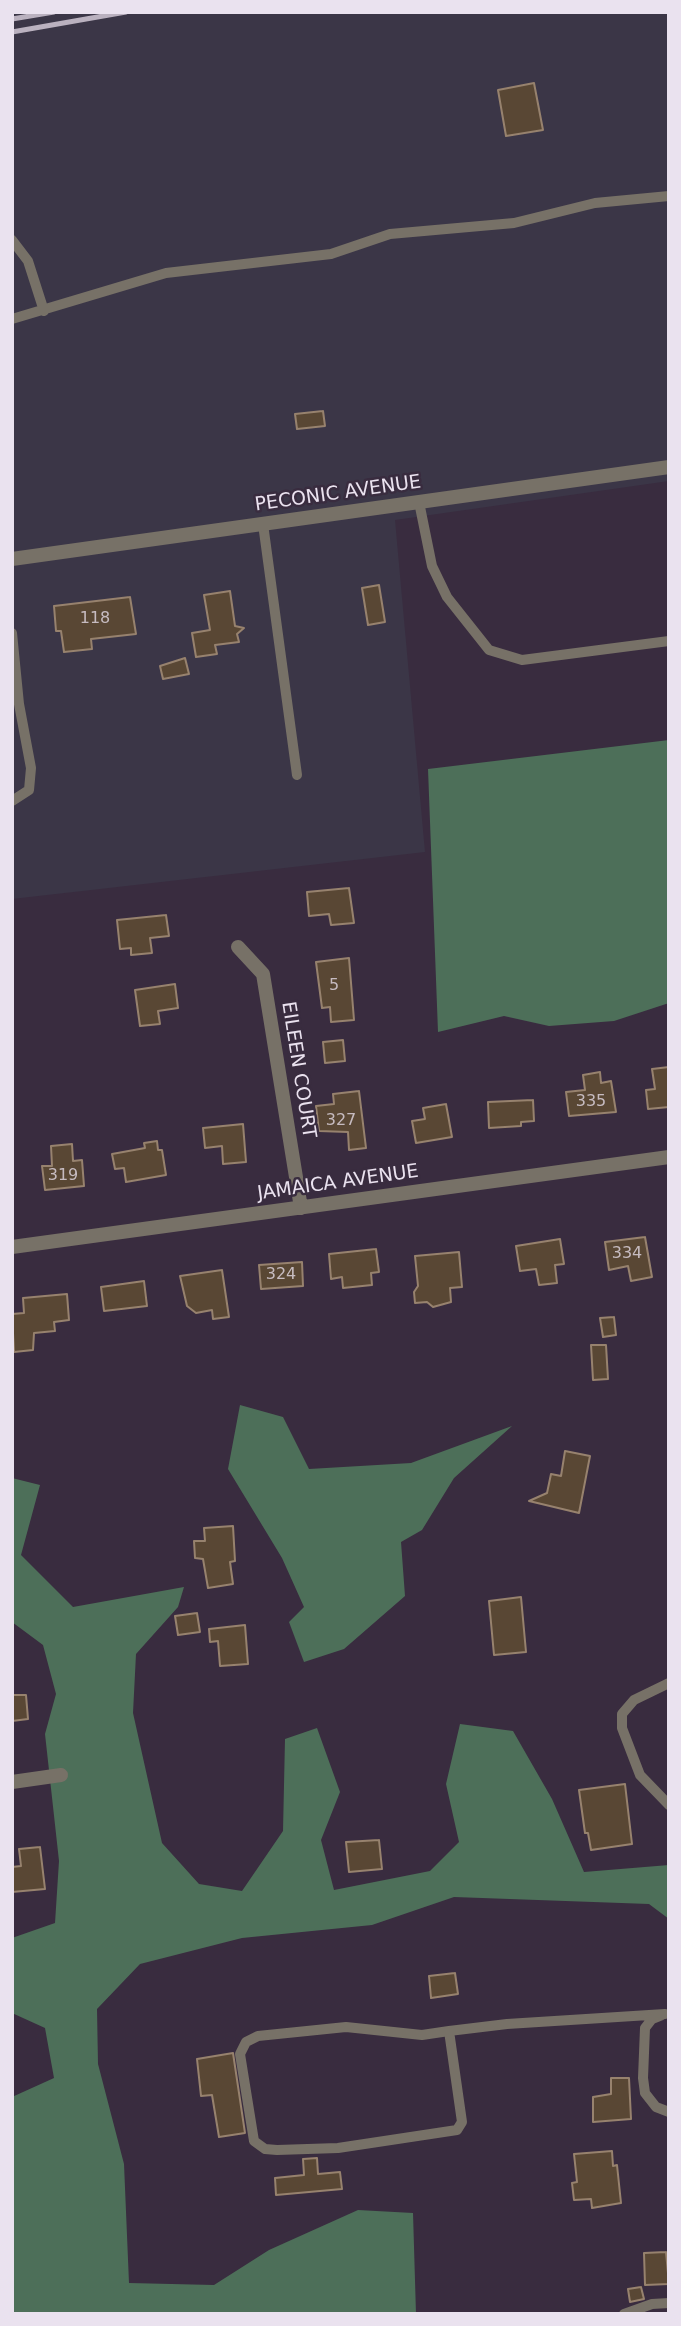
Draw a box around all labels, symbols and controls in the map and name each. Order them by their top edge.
street label: PECONIC AVENUE [253,471,423,517]
house number: 118 [80,609,110,629]
house number: 5 [329,976,339,996]
street label: EILEEN COURT [276,1000,320,1140]
house number: 335 [576,1092,606,1112]
house number: 327 [326,1111,356,1131]
street label: JAMAICA AVENUE [256,1160,420,1206]
house number: 319 [48,1166,78,1186]
house number: 334 [612,1244,642,1264]
house number: 324 [266,1265,296,1285]

